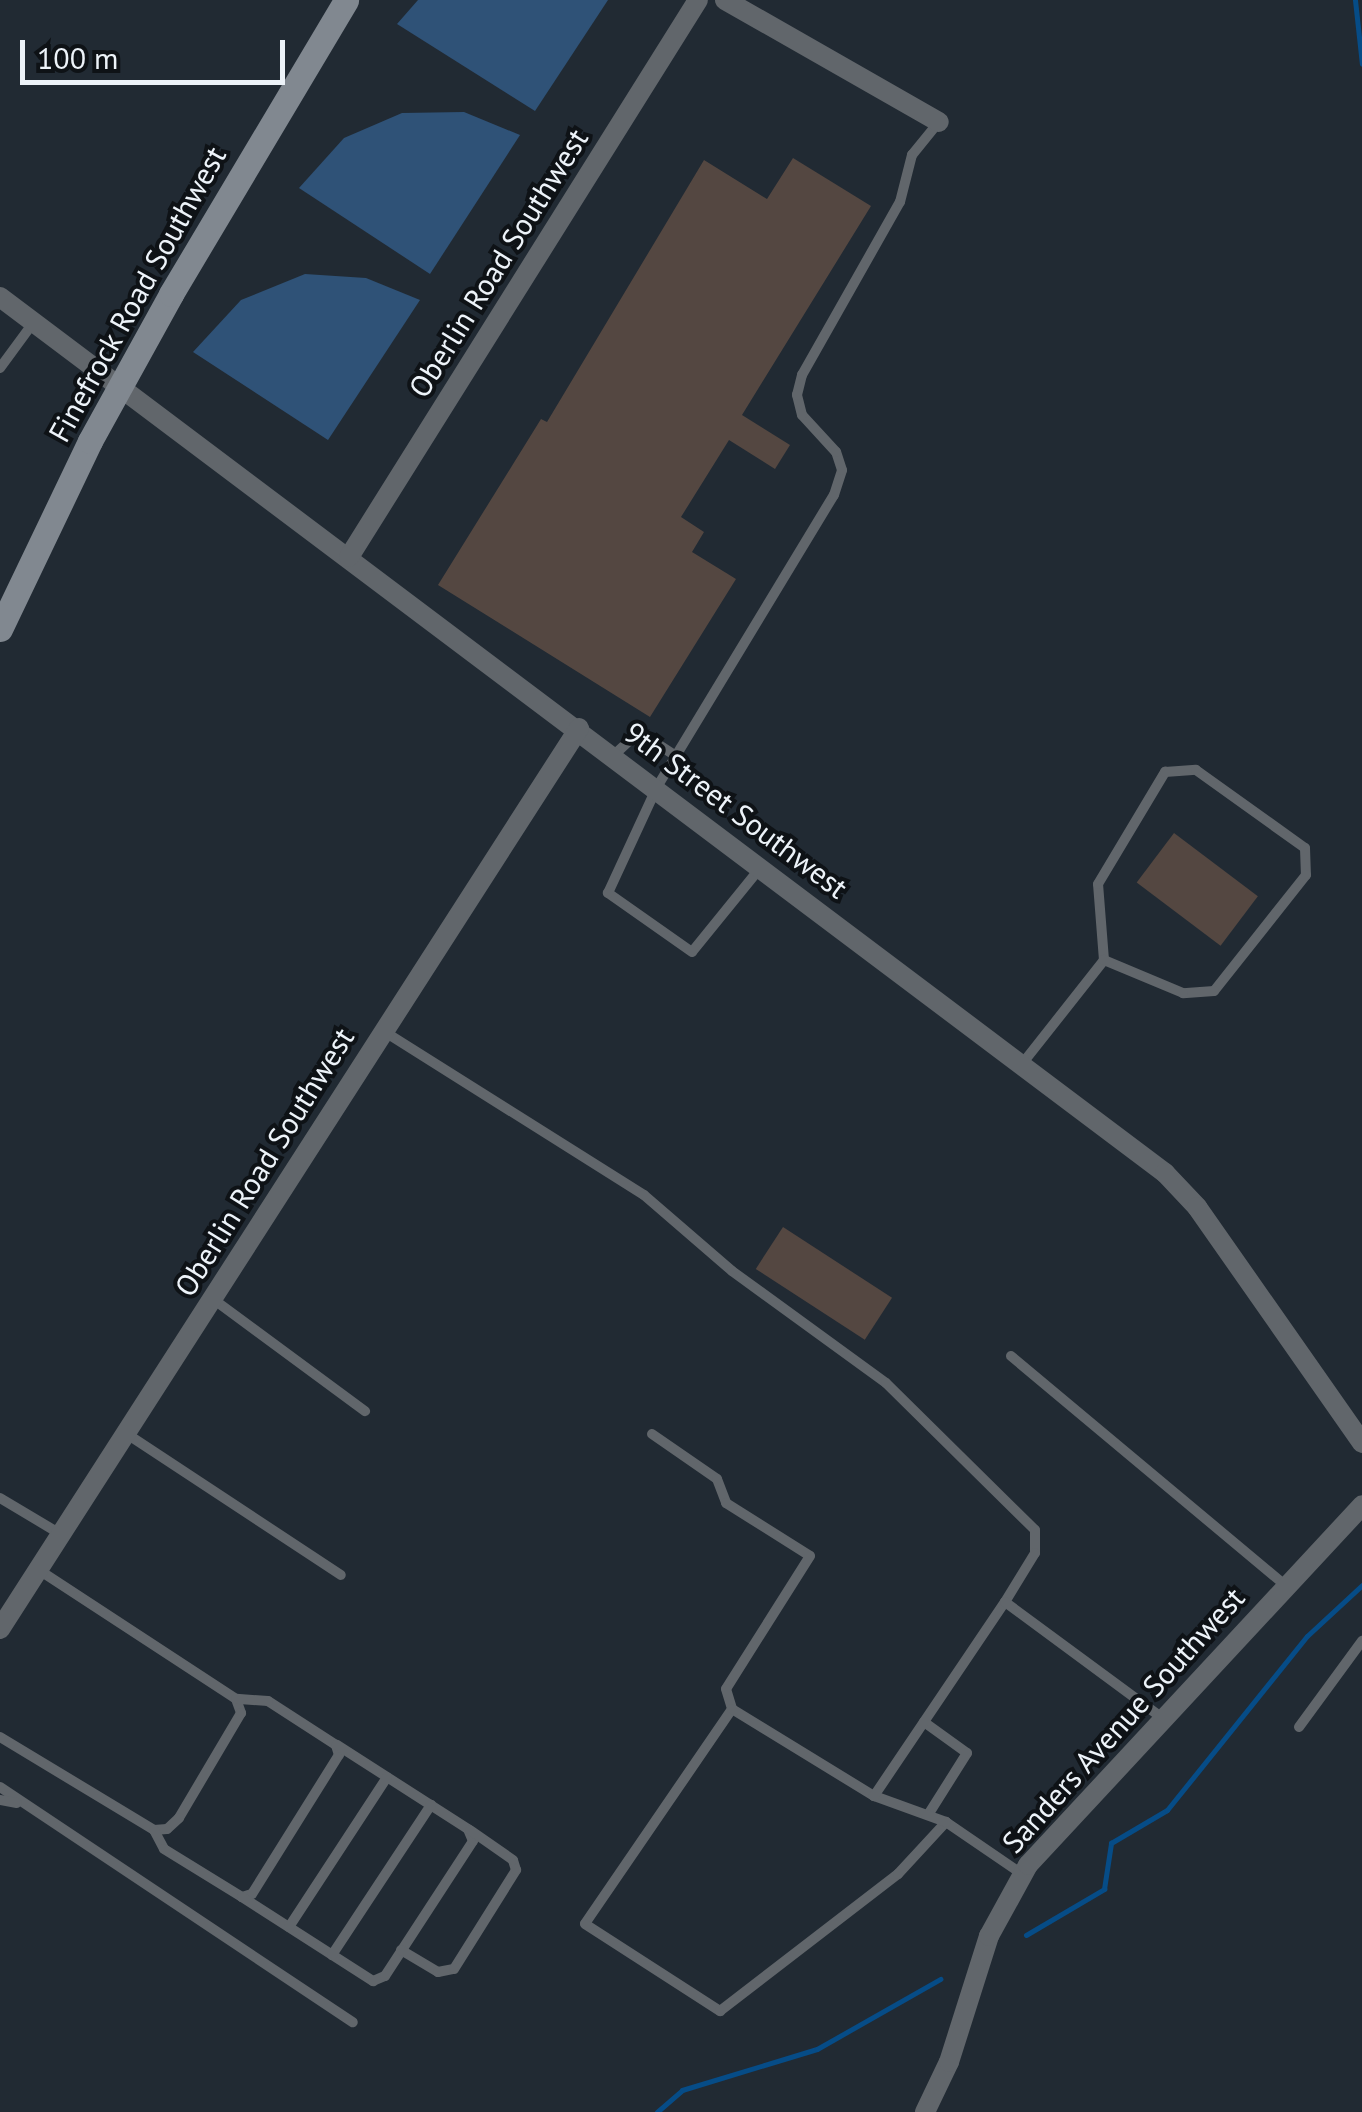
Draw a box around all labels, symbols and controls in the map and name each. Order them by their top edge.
scale bar [25,20,290,82]
text: 100 m [37,38,118,77]
street label: Oberlin Road Southwest [401,122,595,404]
street label: Finefrock Road Southwest [41,140,233,448]
street label: 9th Street Southwest [617,714,855,906]
street label: Oberlin Road Southwest [167,1021,361,1303]
street label: Sanders Avenue Southwest [994,1580,1252,1860]

